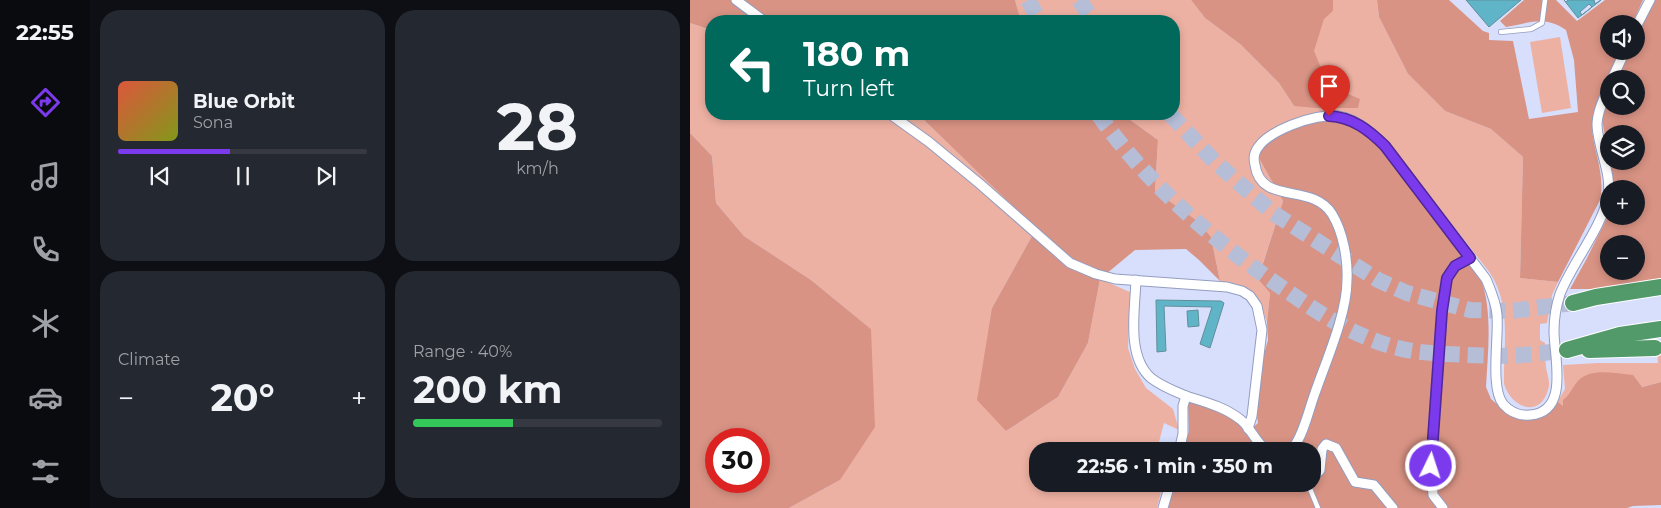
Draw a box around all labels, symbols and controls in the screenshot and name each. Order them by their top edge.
map controls [1600,15,1645,280]
button: sound [1600,15,1645,60]
text: 22:55 [16,19,74,46]
text: 180 m [803,32,910,75]
icon: left [720,35,785,100]
pin [1308,65,1350,116]
button: search [1600,70,1645,115]
icon: arrive [1315,72,1343,100]
text: Turn left [803,75,895,102]
icon: directions [28,85,63,120]
text: 28 [497,87,578,166]
text: Blue Orbit [193,90,295,113]
text: Sona [193,113,233,132]
button: layers [1600,125,1645,170]
icon: music [28,159,63,194]
text: km/h [516,159,559,178]
icon: previous [146,162,174,190]
icon: pause [229,162,257,190]
icon: next [312,162,340,190]
button: + [1600,180,1645,225]
icon: phone [28,232,63,267]
button: − [1600,235,1645,280]
icon: climate [28,306,63,341]
text: Range · 40% [413,342,512,361]
text: Climate [118,350,180,369]
text: 200 km [413,366,562,413]
text: 20° [210,374,275,421]
icon: car [28,380,63,415]
text: − [118,381,134,415]
text: + [351,381,367,415]
speed limit sign: 30 [705,428,770,493]
position arrow [1404,439,1456,491]
icon: filters [28,454,63,489]
text: 22:56 · 1 min · 350 m [1077,455,1273,478]

